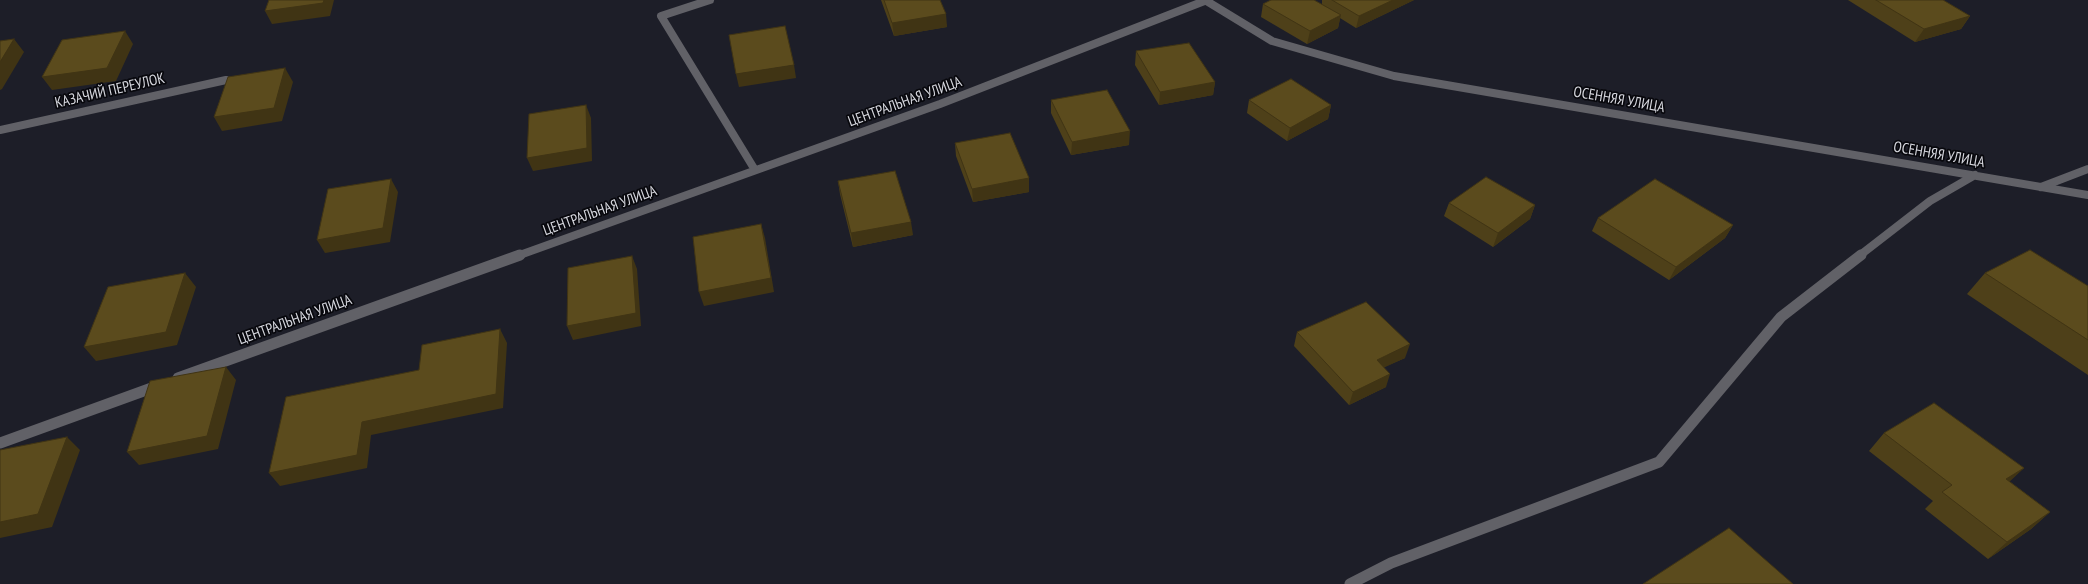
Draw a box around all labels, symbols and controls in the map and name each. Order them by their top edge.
street label: КАЗАЧИЙ ПЕРЕУЛОК [53,70,167,112]
street label: ЦЕНТРАЛЬНАЯ УЛИЦА [846,73,964,131]
street label: ОСЕННЯЯ УЛИЦА [1572,83,1666,117]
street label: ОСЕННЯЯ УЛИЦА [1892,138,1986,172]
street label: ЦЕНТРАЛЬНАЯ УЛИЦА [541,182,659,240]
street label: ЦЕНТРАЛЬНАЯ УЛИЦА [236,291,354,349]

